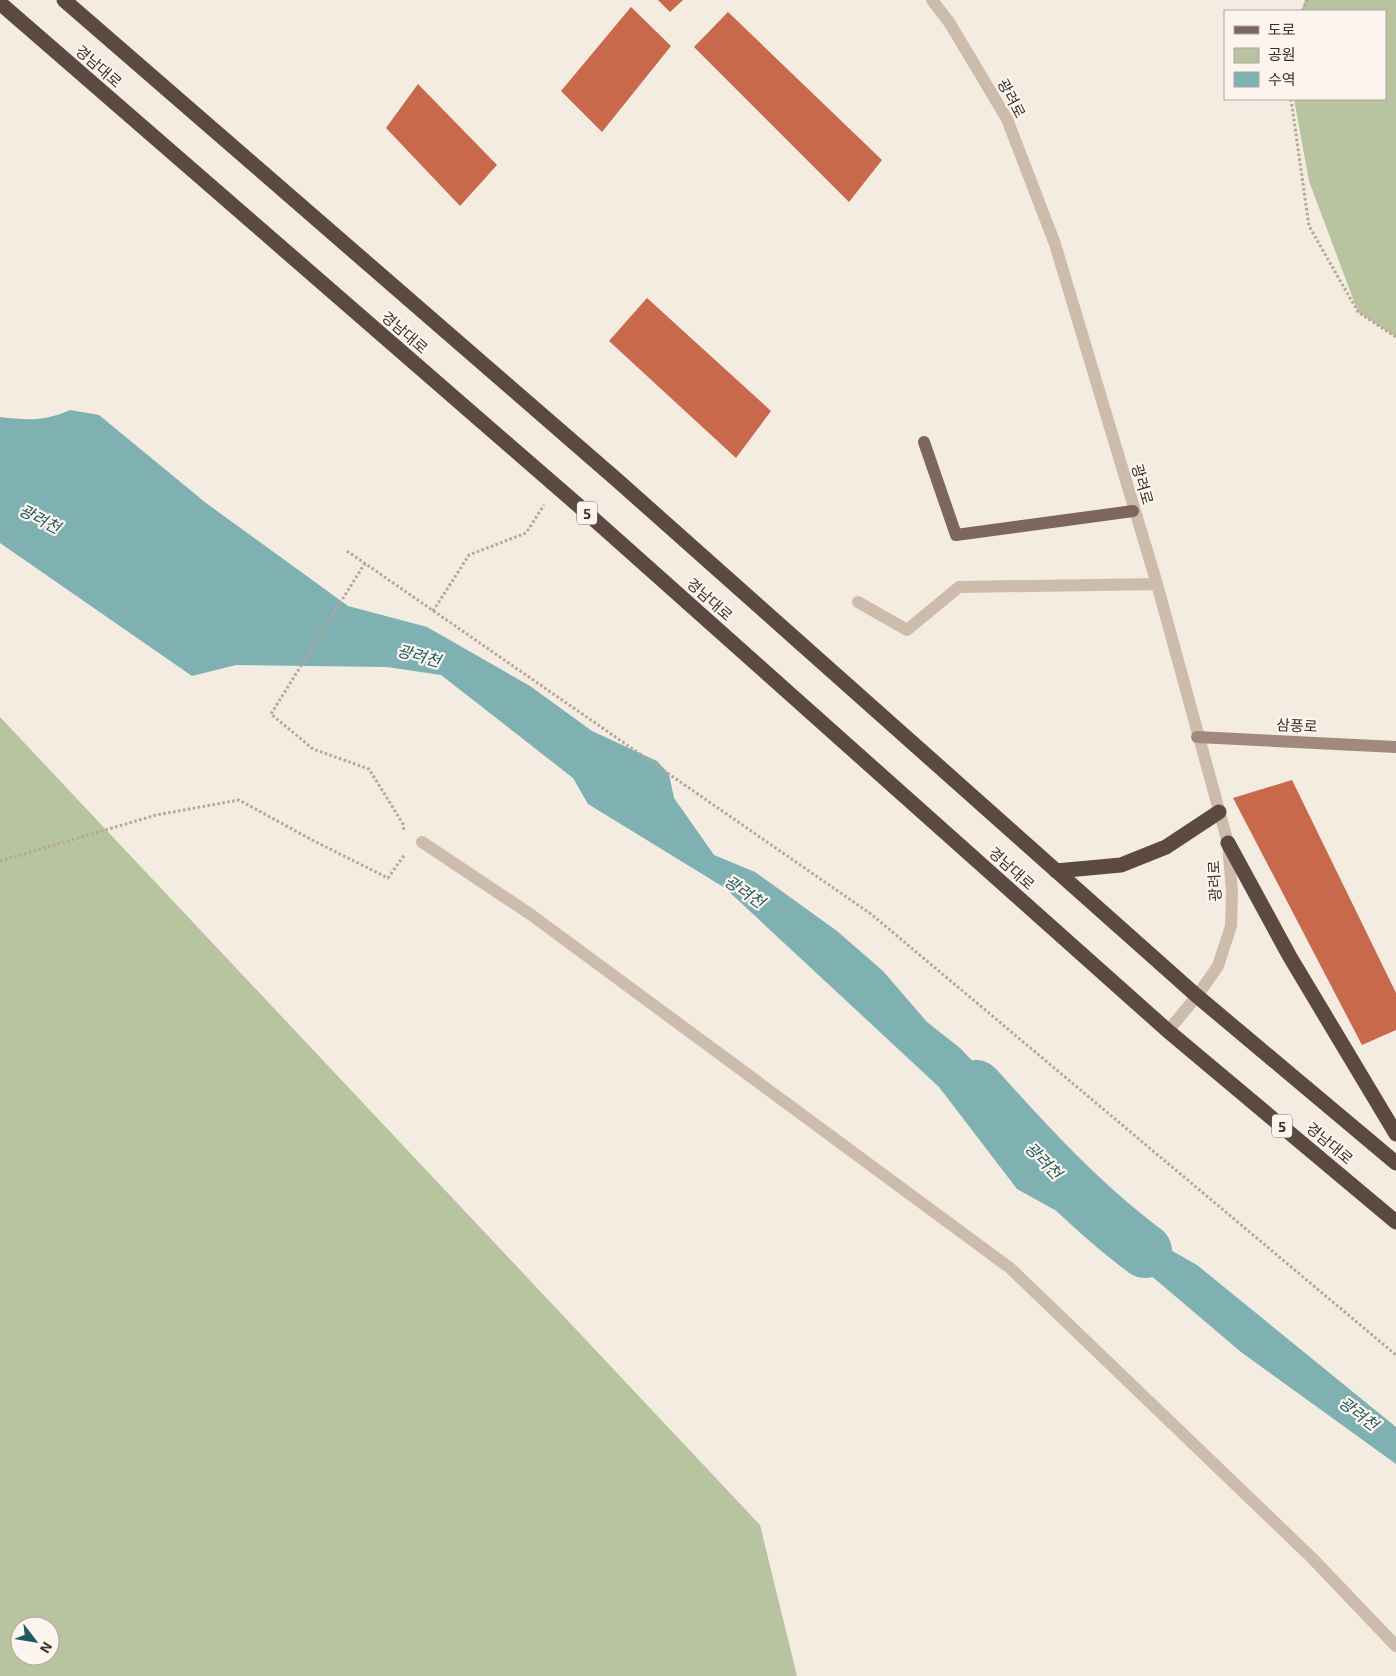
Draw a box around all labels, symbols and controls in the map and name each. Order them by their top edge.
legend [1224,10,1386,100]
text: 도로 [1268,20,1296,38]
street label: 경남대로 [72,41,126,91]
text: 공원 [1268,45,1296,63]
text: 수역 [1268,70,1296,88]
street label: 광려로 [994,75,1030,121]
street label: 경남대로 [378,307,432,357]
street label: 광려로 [1129,462,1157,506]
water label: 광려천 [16,500,66,538]
road number: 5 [577,502,597,524]
street label: 경남대로 [683,574,737,624]
water label: 광려천 [395,640,445,670]
street label: 삼풍로 [1276,715,1318,735]
street label: 경남대로 [985,843,1039,893]
street label: 광려로 [1204,860,1224,902]
water label: 광려천 [721,871,771,912]
road number: 5 [1272,1114,1292,1138]
street label: 경남대로 [1303,1118,1357,1168]
water label: 광려천 [1022,1138,1068,1184]
water label: 광려천 [1336,1392,1384,1435]
north arrow [10,1616,60,1666]
text: N [37,1639,56,1657]

